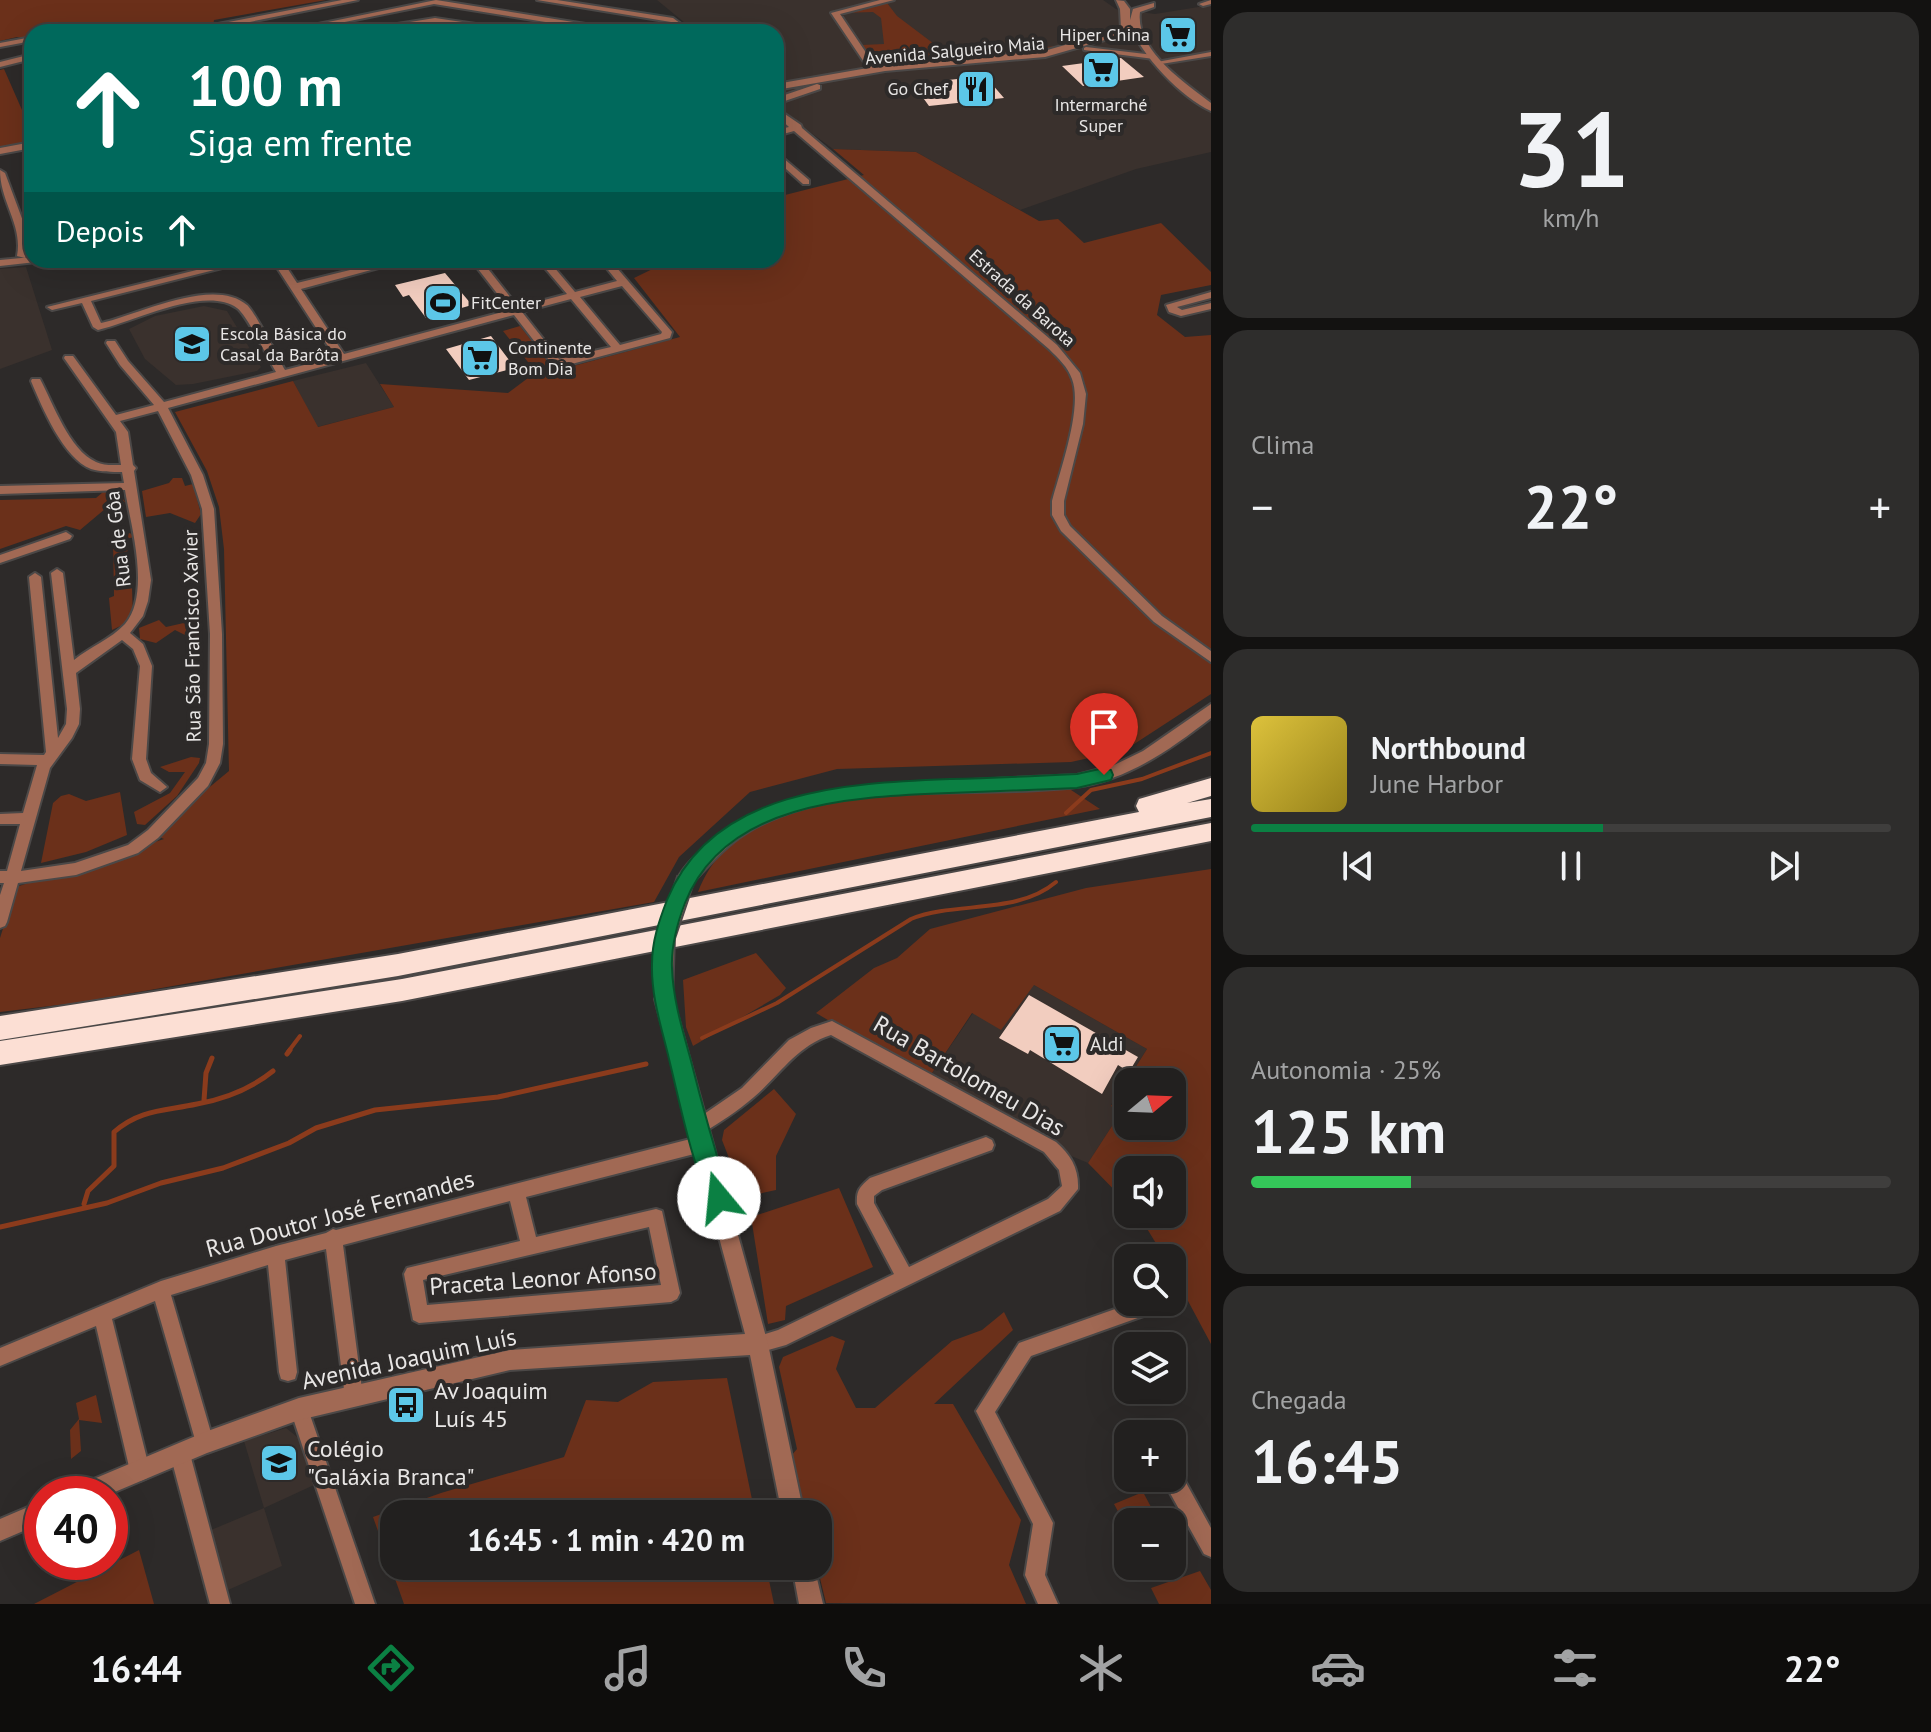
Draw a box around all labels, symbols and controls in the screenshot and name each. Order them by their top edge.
supermarket icon: Hiper China [1157,14,1199,56]
place label: Hiper China [1060,23,1150,46]
street label: Avenida Salgueiro Maia [864,31,1046,70]
text: 100 m [188,49,343,121]
supermarket icon: Intermarché Super [1080,49,1122,91]
icon: ahead [56,56,160,160]
restaurant icon: Go Chef [955,68,997,110]
place label: Go Chef [888,77,949,100]
text: 31 [1512,81,1630,216]
place label: Intermarché Super [1054,93,1148,137]
text: Siga em frente [188,119,413,166]
text: km/h [1543,201,1600,234]
icon: ahead [160,208,204,252]
text: Depois [56,211,144,250]
street label: Estrada da Barota [964,244,1080,351]
sports icon: FitCenter [422,282,464,324]
place label: FitCenter [471,291,541,314]
place label: Escola Básica do Casal da Barôta [220,322,347,366]
school or university icon: Escola Básica do Casal da Barôta [171,323,213,365]
place label: Continente Bom Dia [508,336,592,380]
supermarket icon: Continente Bom Dia [459,337,501,379]
text: Clima [1251,428,1314,461]
text: 22° [1524,467,1618,545]
text: − [1251,478,1273,535]
text: + [1869,478,1891,535]
street label: Rua de Gôa [99,489,137,589]
street label: Rua São Francisco Xavier [177,529,207,743]
pin [1070,693,1138,775]
icon: arrive [1082,705,1126,749]
text: Northbound [1371,728,1526,767]
text: June Harbor [1371,767,1503,800]
icon: previous [1336,844,1380,888]
icon: pause [1549,844,1593,888]
icon: next [1762,844,1806,888]
street label: Rua Bartolomeu Dias [868,1008,1070,1143]
supermarket icon: Aldi [1041,1023,1083,1065]
place label: Aldi [1090,1031,1124,1057]
text: Autonomia · 25% [1251,1053,1441,1086]
north arrow [1114,1068,1186,1140]
map controls [1114,1068,1186,1580]
text: 125 km [1251,1092,1446,1170]
position arrow [677,1156,761,1240]
button: sound [1114,1156,1186,1228]
street label: Rua Doutor José Fernandes [202,1163,478,1264]
button: search [1114,1244,1186,1316]
street label: Praceta Leonor Afonso [428,1255,658,1302]
street label: Avenida Joaquim Luís [299,1321,519,1396]
button: layers [1114,1332,1186,1404]
place label: Av Joaquim Luís 45 [434,1375,548,1434]
text: Chegada [1251,1383,1347,1416]
bus stop icon: Av Joaquim Luís 45 [385,1384,427,1426]
button: + [1114,1420,1186,1492]
text: 16:45 [1251,1422,1403,1500]
place label: Colégio "Galáxia Branca" [307,1433,474,1492]
school or university icon: Colégio "Galáxia Branca" [258,1442,300,1484]
speed limit sign: 40 [24,1476,128,1580]
button: − [1114,1508,1186,1580]
text: 16:45 · 1 min · 420 m [467,1520,745,1559]
icon: directions [363,1640,419,1696]
icon: music [600,1640,656,1696]
icon: phone [836,1640,892,1696]
icon: climate [1073,1640,1129,1696]
icon: car [1310,1640,1366,1696]
icon: filters [1547,1640,1603,1696]
text: 16:44 [90,1645,182,1692]
text: 22° [1784,1645,1840,1692]

